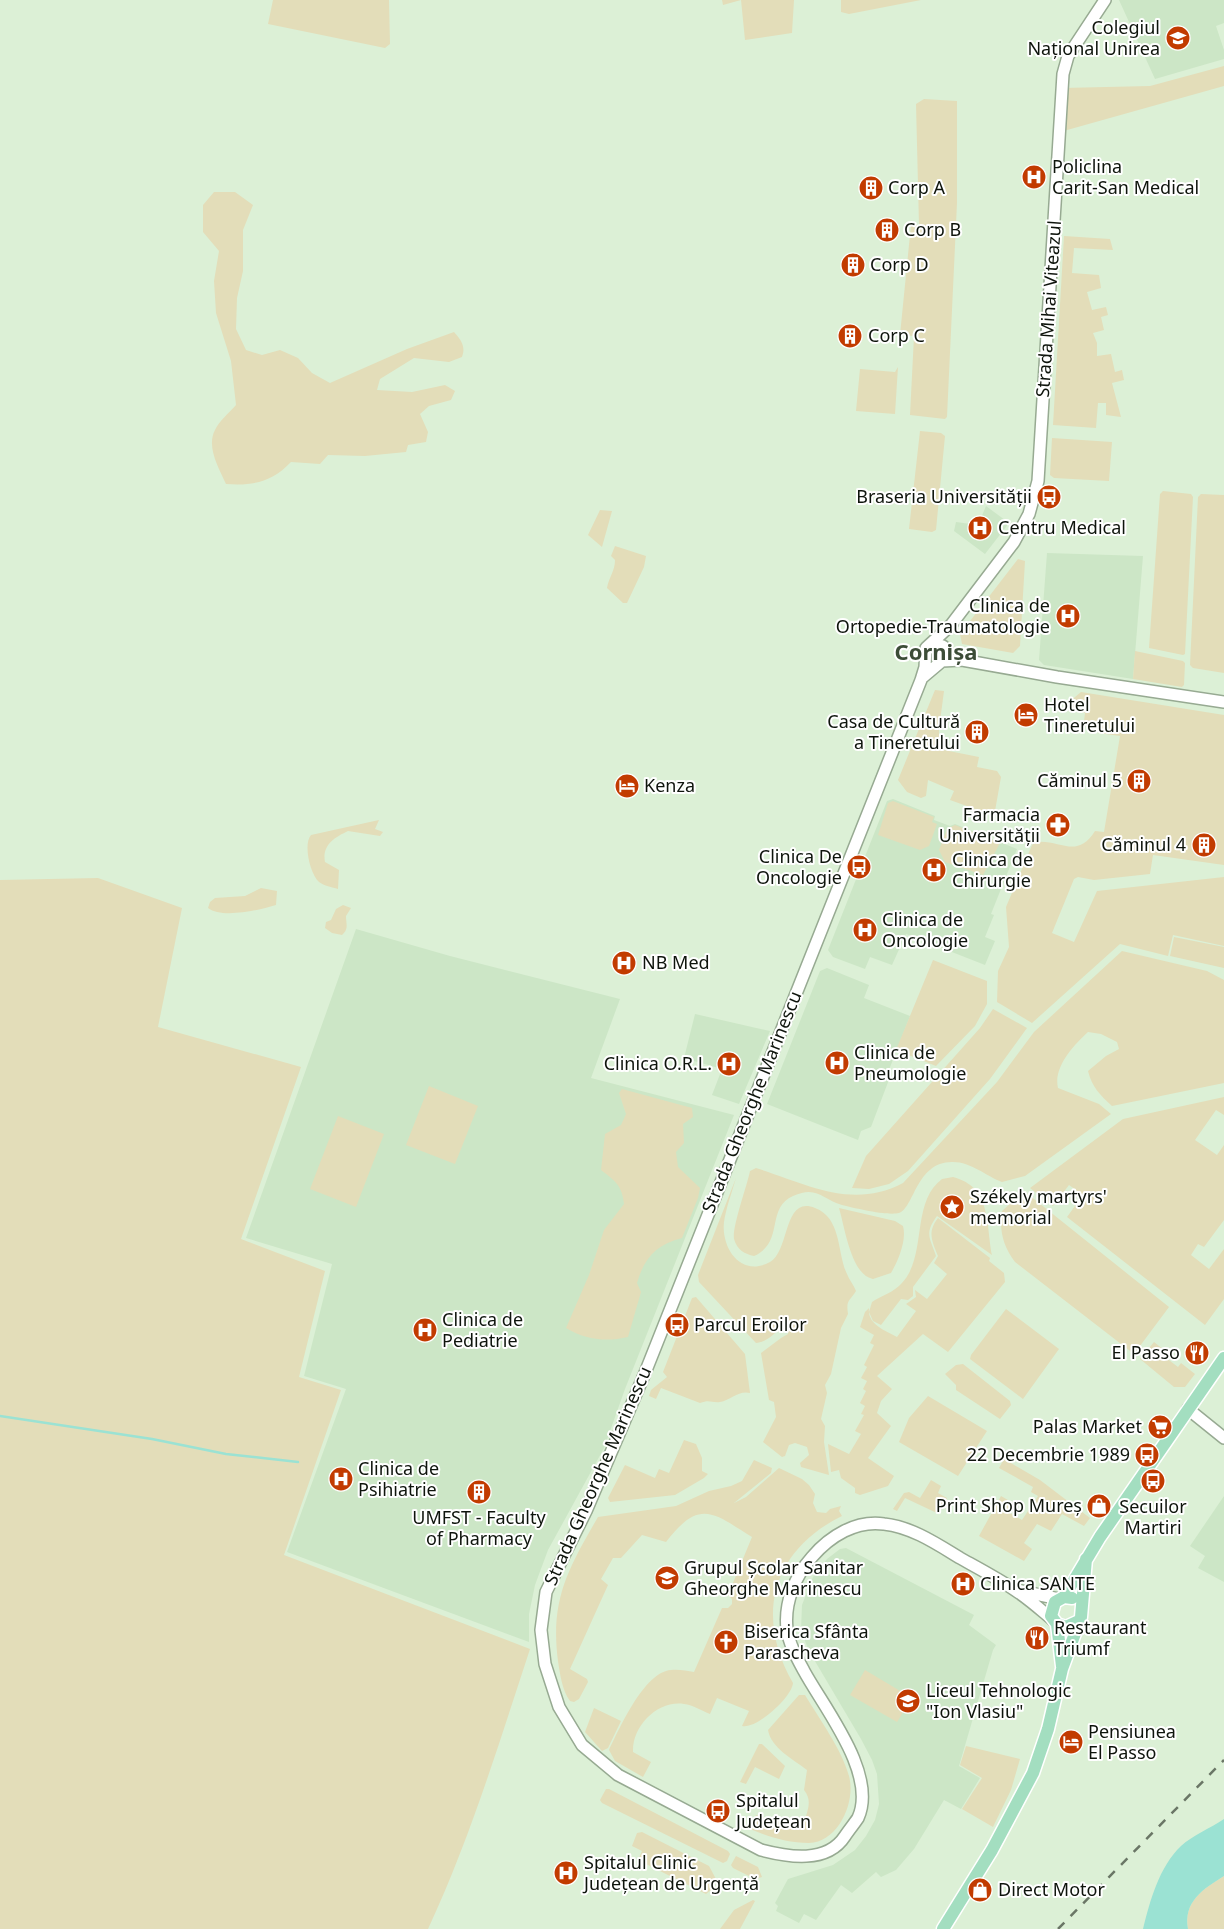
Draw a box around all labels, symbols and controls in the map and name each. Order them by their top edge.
place label: Colegiul Național Unirea [1027,15,1160,60]
school or university icon: Colegiul Național Unirea [1165,25,1191,51]
place label: Policlina Carit-San Medical [1052,154,1199,199]
hospital icon: Policlina Carit-San Medical [1021,164,1047,190]
building icon: Corp A [858,175,884,201]
place label: Corp A [888,175,945,199]
building icon: Corp B [874,217,900,243]
place label: Corp B [904,217,961,241]
street label: Strada Mihai Viteazul [1030,220,1066,398]
building icon: Corp D [840,252,866,278]
place label: Corp D [870,252,929,276]
building icon: Corp C [837,323,863,349]
place label: Corp C [868,323,925,347]
place label: Braseria Universității [856,484,1032,508]
bus stop icon: Braseria Universității [1036,484,1062,510]
hospital icon: Centru Medical [967,515,993,541]
place label: Centru Medical [998,515,1126,539]
place label: Clinica de Ortopedie-Traumatologie [836,593,1050,638]
hospital icon: Clinica de Ortopedie-Traumatologie [1055,603,1081,629]
district label: Cornișa [895,636,977,666]
place label: Hotel Tineretului [1044,692,1135,737]
hotel icon: Hotel Tineretului [1013,702,1039,728]
place label: Casa de Cultură a Tineretului [827,709,960,754]
building icon: Casa de Cultură a Tineretului [964,719,990,745]
place label: Căminul 5 [1037,768,1122,792]
building icon: Căminul 5 [1126,768,1152,794]
hotel icon: Kenza [614,773,640,799]
place label: Kenza [644,773,695,797]
place label: Farmacia Universității [939,802,1040,847]
pharmacy icon: Farmacia Universității [1045,812,1071,838]
place label: Căminul 4 [1101,832,1186,856]
building icon: Căminul 4 [1191,832,1217,858]
place label: Clinica De Oncologie [756,844,842,889]
place label: Clinica de Chirurgie [952,847,1033,892]
bus stop icon: Clinica De Oncologie [846,854,872,880]
hospital icon: Clinica de Chirurgie [921,857,947,883]
place label: Clinica de Oncologie [882,907,968,952]
hospital icon: Clinica de Oncologie [852,917,878,943]
hospital icon: NB Med [611,950,637,976]
place label: NB Med [642,950,710,974]
street label: Strada Gheorghe Marinescu [696,987,807,1216]
place label: Clinica de Pneumologie [854,1040,966,1085]
hospital icon: Clinica de Pneumologie [824,1050,850,1076]
place label: Clinica O.R.L. [604,1051,712,1075]
hospital icon: Clinica O.R.L. [716,1051,742,1077]
place label: Székely martyrs' memorial [970,1184,1107,1229]
place icon: Székely martyrs' memorial [939,1194,965,1220]
place label: Clinica de Pediatrie [442,1307,523,1352]
bus stop icon: Parcul Eroilor [664,1312,690,1338]
place label: Parcul Eroilor [694,1312,807,1336]
hospital icon: Clinica de Pediatrie [412,1317,438,1343]
place label: El Passo [1112,1340,1180,1364]
restaurant icon: El Passo [1184,1340,1210,1366]
street label: Strada Gheorghe Marinescu [538,1362,656,1589]
place label: Palas Market [1033,1414,1142,1438]
supermarket icon: Palas Market [1147,1414,1173,1440]
place label: 22 Decembrie 1989 [967,1442,1130,1466]
bus stop icon: 22 Decembrie 1989 [1134,1442,1160,1468]
place label: Clinica de Psihiatrie [358,1456,439,1501]
hospital icon: Clinica de Psihiatrie [328,1466,354,1492]
bus stop icon: Secuilor Martiri [1140,1468,1166,1494]
building icon: UMFST - Faculty of Pharmacy [466,1479,492,1505]
place label: Print Shop Mureș [936,1493,1082,1517]
shop icon: Print Shop Mureș [1086,1493,1112,1519]
place label: Secuilor Martiri [1119,1494,1187,1539]
place label: UMFST - Faculty of Pharmacy [412,1505,547,1550]
place label: Grupul Școlar Sanitar Gheorghe Marinescu [684,1555,864,1600]
school or university icon: Grupul Școlar Sanitar Gheorghe Marinescu [654,1565,680,1591]
hospital icon: Clinica SANTE [950,1571,976,1597]
place label: Clinica SANTE [980,1571,1095,1595]
place label: Restaurant Triumf [1054,1615,1147,1660]
place label: Biserica Sfânta Parascheva [744,1619,869,1664]
restaurant icon: Restaurant Triumf [1024,1625,1050,1651]
church icon: Biserica Sfânta Parascheva [713,1629,739,1655]
place label: Liceul Tehnologic "Ion Vlasiu" [926,1678,1072,1723]
school or university icon: Liceul Tehnologic "Ion Vlasiu" [895,1688,921,1714]
place label: Pensiunea El Passo [1088,1719,1176,1764]
hotel icon: Pensiunea El Passo [1058,1729,1084,1755]
place label: Spitalul Județean [734,1788,811,1833]
bus stop icon: Spitalul Județean [705,1798,731,1824]
place label: Spitalul Clinic Județean de Urgență [582,1850,759,1895]
hospital icon: Spitalul Clinic Județean de Urgență [553,1860,579,1886]
shop icon: Direct Motor [967,1877,993,1903]
place label: Direct Motor [998,1877,1105,1901]

